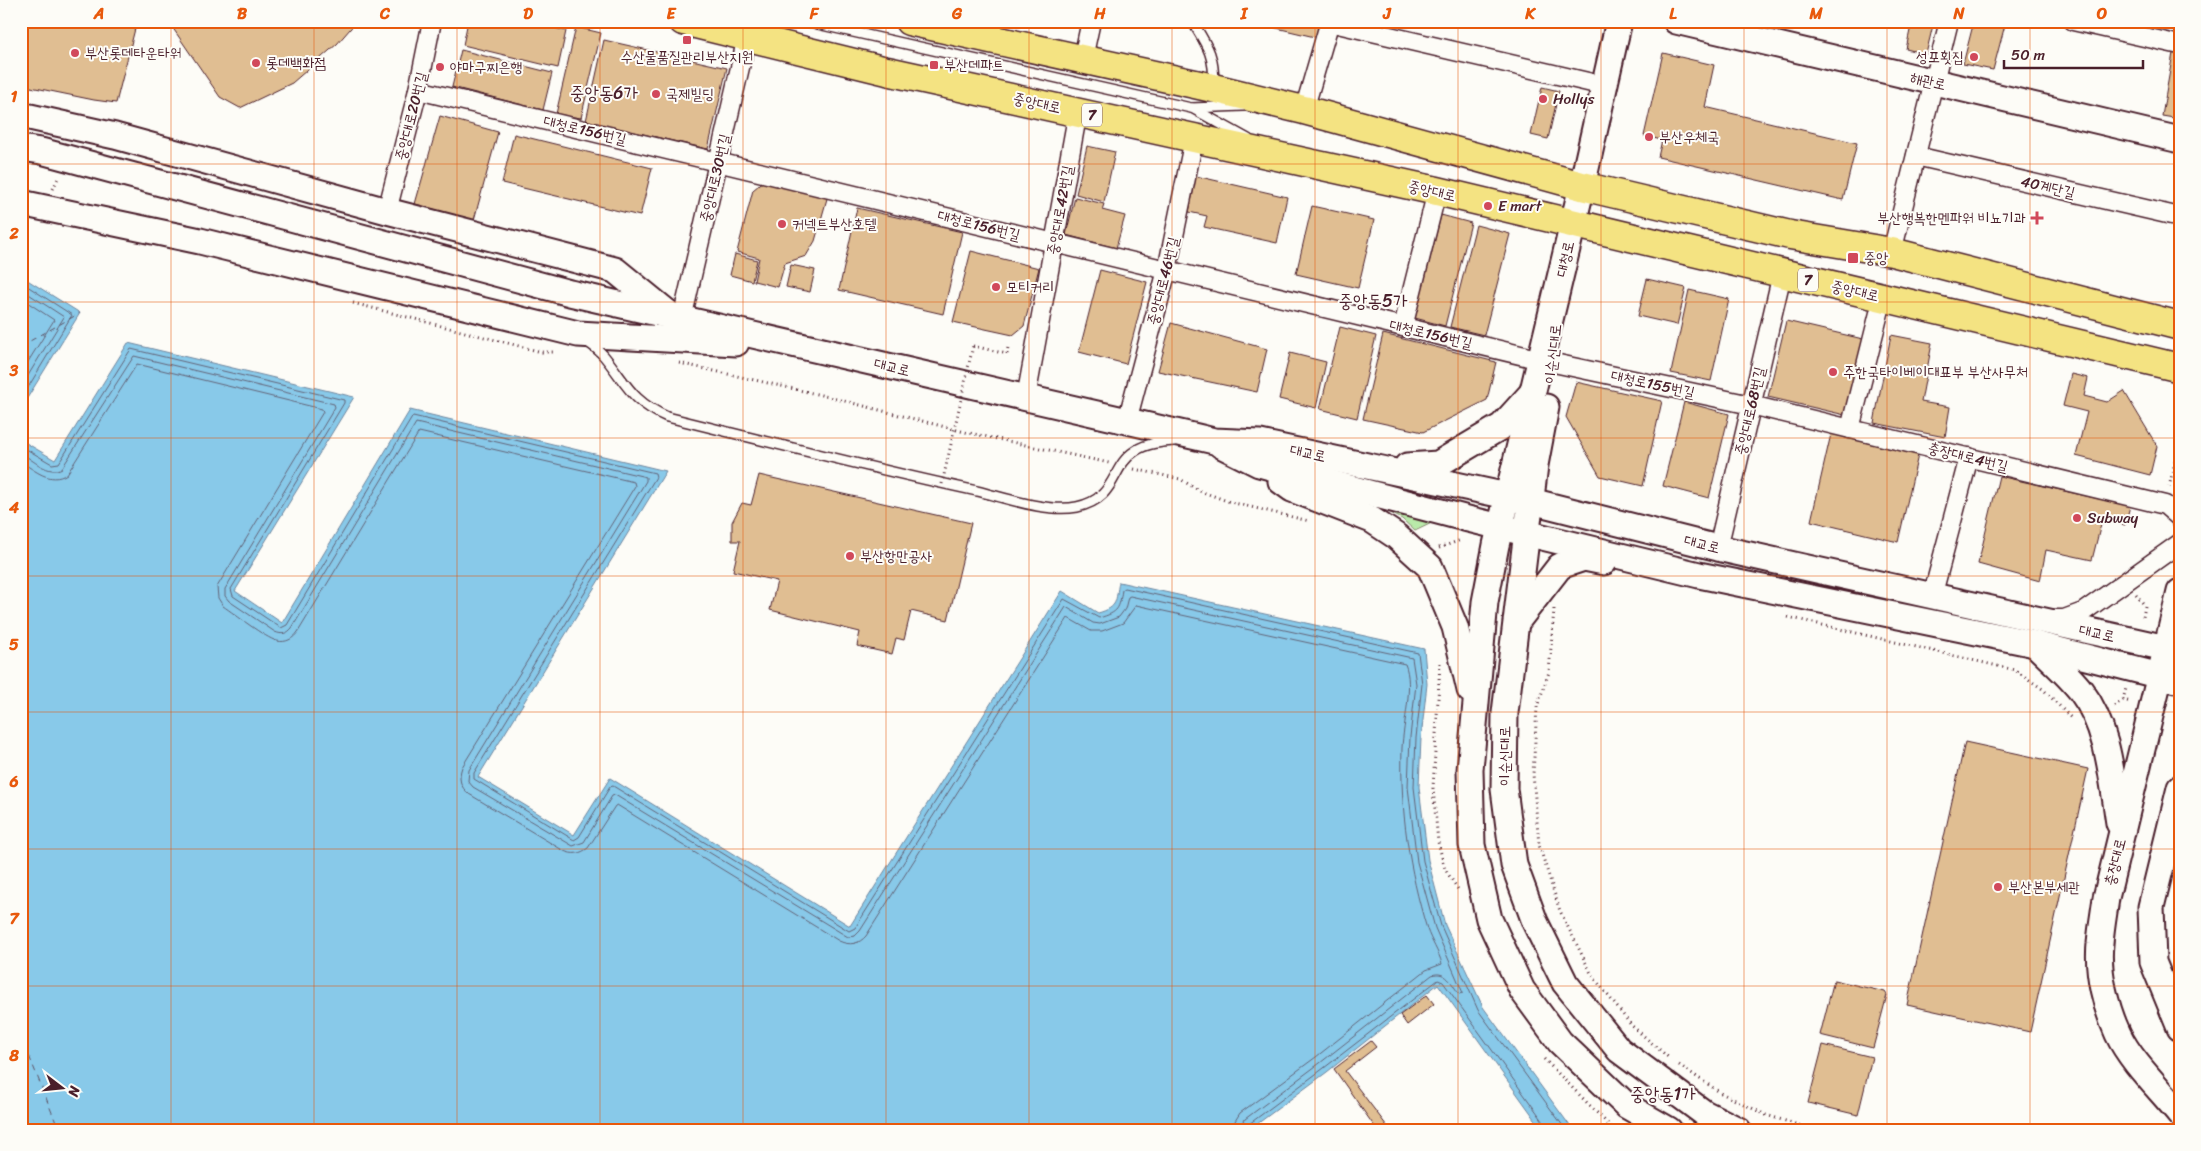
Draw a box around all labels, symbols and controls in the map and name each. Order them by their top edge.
text: A [93,0,104,28]
text: B [237,0,248,28]
text: C [379,0,391,28]
text: D [523,0,533,28]
text: E [667,0,677,28]
text: F [809,0,820,28]
text: G [951,0,963,28]
text: H [1093,0,1106,28]
text: I [1240,0,1249,28]
text: J [1382,0,1392,28]
text: K [1524,0,1536,28]
text: L [1669,0,1677,28]
text: M [1808,0,1823,28]
text: N [1952,0,1965,28]
text: O [2096,0,2108,28]
marker: 수산물품질관리부산지원 [681,34,693,46]
scale bar [2004,38,2142,70]
place label: 부산롯데타운타워 [85,40,182,66]
text: 50 m [2011,42,2046,68]
place label: 수산물품질관리부산지원 [621,44,753,70]
place label: 성포횟집 [1916,44,1964,70]
marker: 부산롯데타운타워 [69,47,81,59]
place label: 롯데백화점 [266,50,326,76]
marker: 성포횟집 [1968,51,1980,63]
place label: 부산데파트 [944,52,1004,78]
place label: 야마구찌은행 [450,54,522,80]
marker: 롯데백화점 [250,57,262,69]
marker: 부산데파트 [928,59,940,71]
marker: 야마구찌은행 [434,61,446,73]
street label: 해관로 [1907,64,1949,98]
street label: 중앙대로20번길 [387,69,435,163]
district label: 중앙동6가 [570,77,639,109]
place label: 국제빌딩 [666,81,714,107]
text: 1 [11,82,18,111]
street label: 중앙대로 [1011,85,1063,121]
place label: Hollys [1553,86,1594,112]
marker: 국제빌딩 [650,88,662,100]
marker: Hollys [1537,93,1549,105]
road number: 7 [1082,104,1102,126]
street label: 대청로156번길 [541,108,629,152]
place label: 부산우체국 [1659,124,1719,150]
street label: 중앙대로30번길 [692,131,738,225]
marker: 부산우체국 [1643,131,1655,143]
street label: 중앙대로42번길 [1039,163,1081,257]
street label: 40계단길 [2018,168,2078,206]
street label: 중앙대로 [1406,173,1458,209]
place label: E mart [1498,193,1542,219]
marker: E mart [1482,200,1494,212]
street label: 대청로156번길 [935,202,1023,248]
place label: 부산행복한멘파워 비뇨기과 [1877,205,2026,231]
place label: 커넥트부산호텔 [792,211,877,237]
marker: 부산행복한멘파워 비뇨기과 [2030,211,2044,225]
marker: 커넥트부산호텔 [776,218,788,230]
text: 2 [8,219,19,248]
street label: 중앙대로46번길 [1139,234,1187,328]
street label: 대청로 [1548,238,1582,280]
place label: 중앙 [1864,245,1889,271]
marker: 중앙 [1846,251,1860,265]
road number: 7 [1798,268,1818,292]
street label: 중앙대로 [1829,273,1881,309]
place label: 모티커리 [1006,274,1054,300]
marker: 모티커리 [990,281,1002,293]
district label: 중앙동5가 [1339,285,1408,317]
street label: 대청로156번길 [1387,312,1475,356]
street label: 이순신대로 [1537,323,1569,385]
street label: 대교로 [871,350,913,384]
text: 3 [9,356,19,385]
place label: 주한국타이베이대표부 부산사무처 [1843,359,2028,385]
street label: 대청로155번길 [1609,362,1697,406]
street label: 중앙대로68번길 [1727,364,1773,458]
marker: 주한국타이베이대표부 부산사무처 [1827,366,1839,378]
street label: 충장대로4번길 [1925,434,2011,480]
street label: 대교로 [1288,437,1328,469]
text: 4 [8,493,19,522]
place label: Subway [2087,505,2139,531]
marker: Subway [2071,512,2083,524]
street label: 대교로 [1681,527,1723,561]
place label: 부산항만공사 [860,543,932,569]
marker: 부산항만공사 [844,550,856,562]
street label: 대교로 [2077,617,2117,649]
text: 5 [9,630,19,659]
street label: 이순신대로 [1492,726,1518,786]
text: 6 [8,767,19,796]
street label: 충장대로 [2097,835,2133,889]
place label: 부산본부세관 [2008,874,2080,900]
marker: 부산본부세관 [1992,881,2004,893]
text: 7 [9,904,20,933]
text: 8 [8,1041,19,1070]
north arrow [38,1064,88,1114]
district label: 중앙동1가 [1630,1078,1696,1110]
text: N [61,1082,88,1100]

